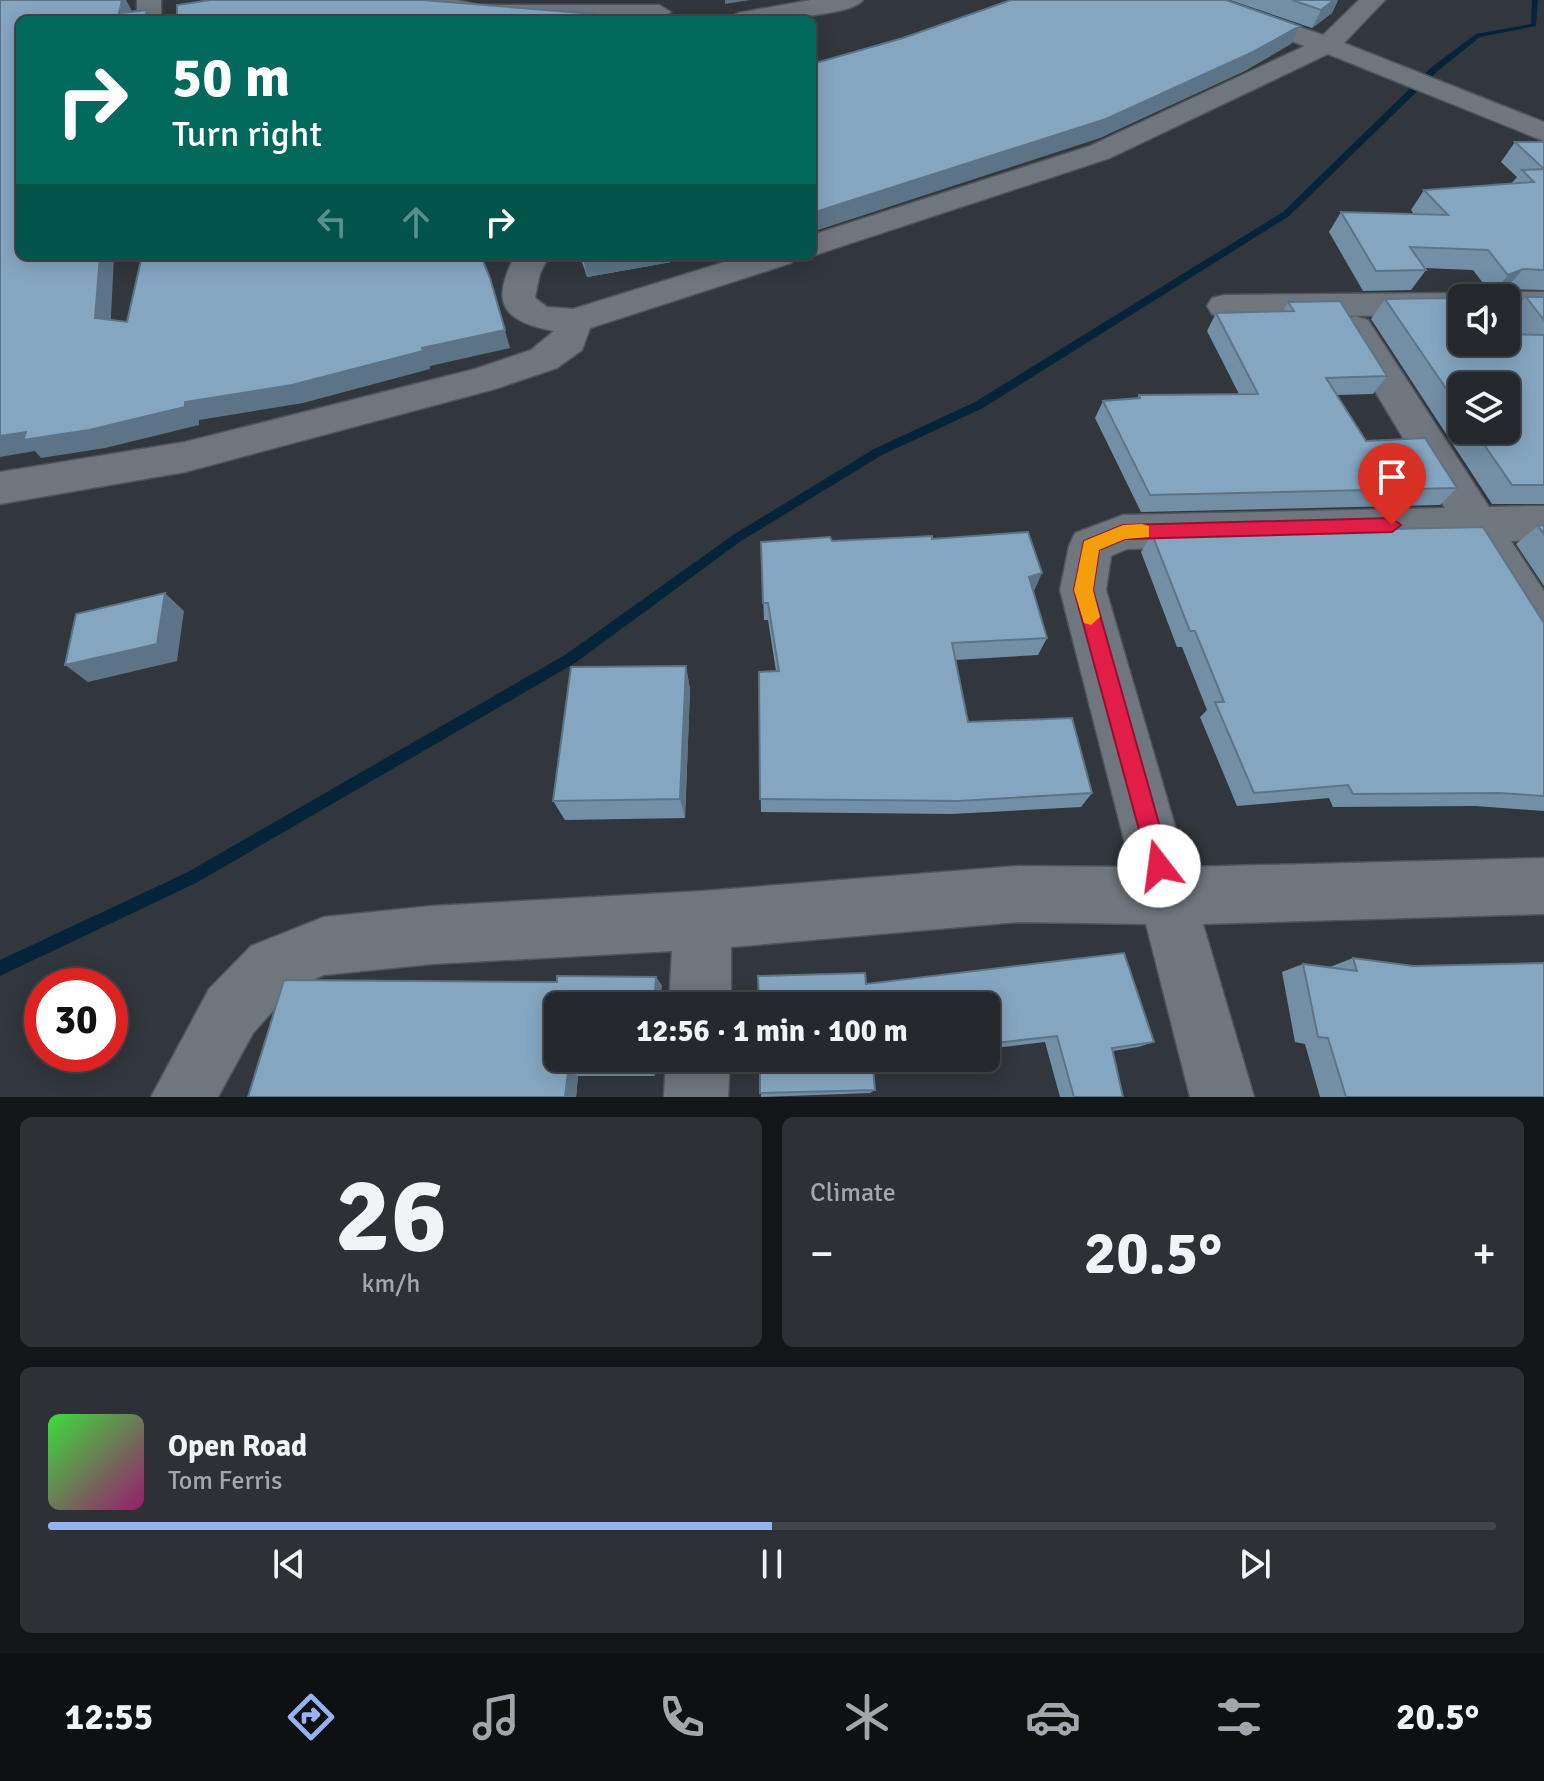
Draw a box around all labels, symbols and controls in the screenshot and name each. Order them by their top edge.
text: 50 m [172,43,290,112]
icon: right [40,48,144,152]
text: Turn right [172,112,322,157]
icon: left [310,200,354,244]
icon: ahead [394,200,438,244]
icon: right [478,200,522,244]
map controls [1448,284,1520,444]
button: sound [1448,284,1520,356]
button: layers [1448,372,1520,444]
pin [1358,443,1426,525]
icon: arrive [1370,455,1414,499]
position arrow [1117,824,1201,908]
speed limit sign: 30 [24,968,128,1072]
text: 12:56 · 1 min · 100 m [636,1013,908,1050]
text: 26 [335,1152,447,1280]
text: Climate [810,1177,896,1209]
text: 20.5° [1084,1217,1222,1291]
text: − [810,1227,834,1281]
text: + [1472,1227,1496,1281]
text: km/h [362,1268,420,1300]
text: Open Road [168,1428,307,1465]
text: Tom Ferris [168,1465,282,1497]
icon: previous [267,1542,311,1586]
icon: pause [750,1542,794,1586]
icon: next [1233,1542,1277,1586]
icon: directions [283,1689,339,1745]
icon: music [468,1689,524,1745]
icon: phone [654,1689,710,1745]
icon: climate [839,1689,895,1745]
icon: car [1025,1689,1081,1745]
icon: filters [1211,1689,1267,1745]
text: 12:55 [65,1695,153,1740]
text: 20.5° [1396,1695,1479,1740]

